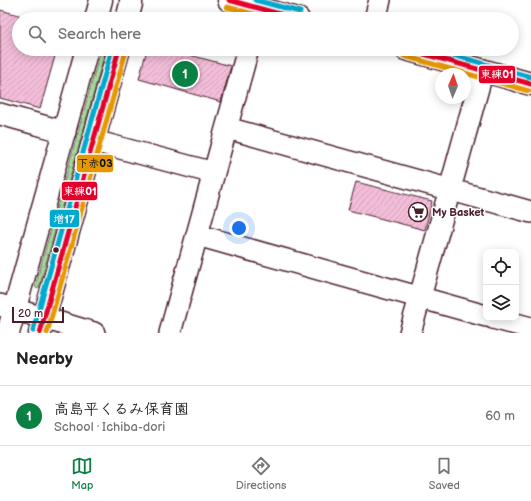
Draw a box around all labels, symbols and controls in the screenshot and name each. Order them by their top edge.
search box [12,12,519,56]
icon: search [26,23,48,45]
text: Search here [58,25,141,44]
pin: 1 [172,59,198,89]
line badge: 東練01 [478,65,516,84]
north arrow [435,68,471,104]
text: 東練01 [480,68,514,81]
line badge: 下赤03 [76,154,114,173]
text: 下赤03 [77,157,113,170]
line badge: 東練01 [61,181,98,201]
text: 東練01 [63,185,97,198]
supermarket icon: My Basket [407,201,429,223]
place label: My Basket [432,206,485,219]
line badge: 増17 [49,209,80,228]
text: 増17 [53,213,75,226]
your location [229,218,249,238]
unlabelled marker [51,245,61,255]
map controls [483,249,519,321]
button: locate [483,249,519,285]
button: layers [483,285,519,321]
scale bar [12,305,64,324]
text: 20 m [18,307,43,320]
text: Nearby [16,349,73,369]
text: 高島平くるみ保育園 [54,400,189,419]
text: 1 [26,408,32,424]
text: 60 m [485,408,515,424]
text: School · Ichiba-dori [54,419,165,435]
tab: Map [71,455,93,492]
tab: Directions [236,455,286,492]
tab: Saved [429,455,460,492]

